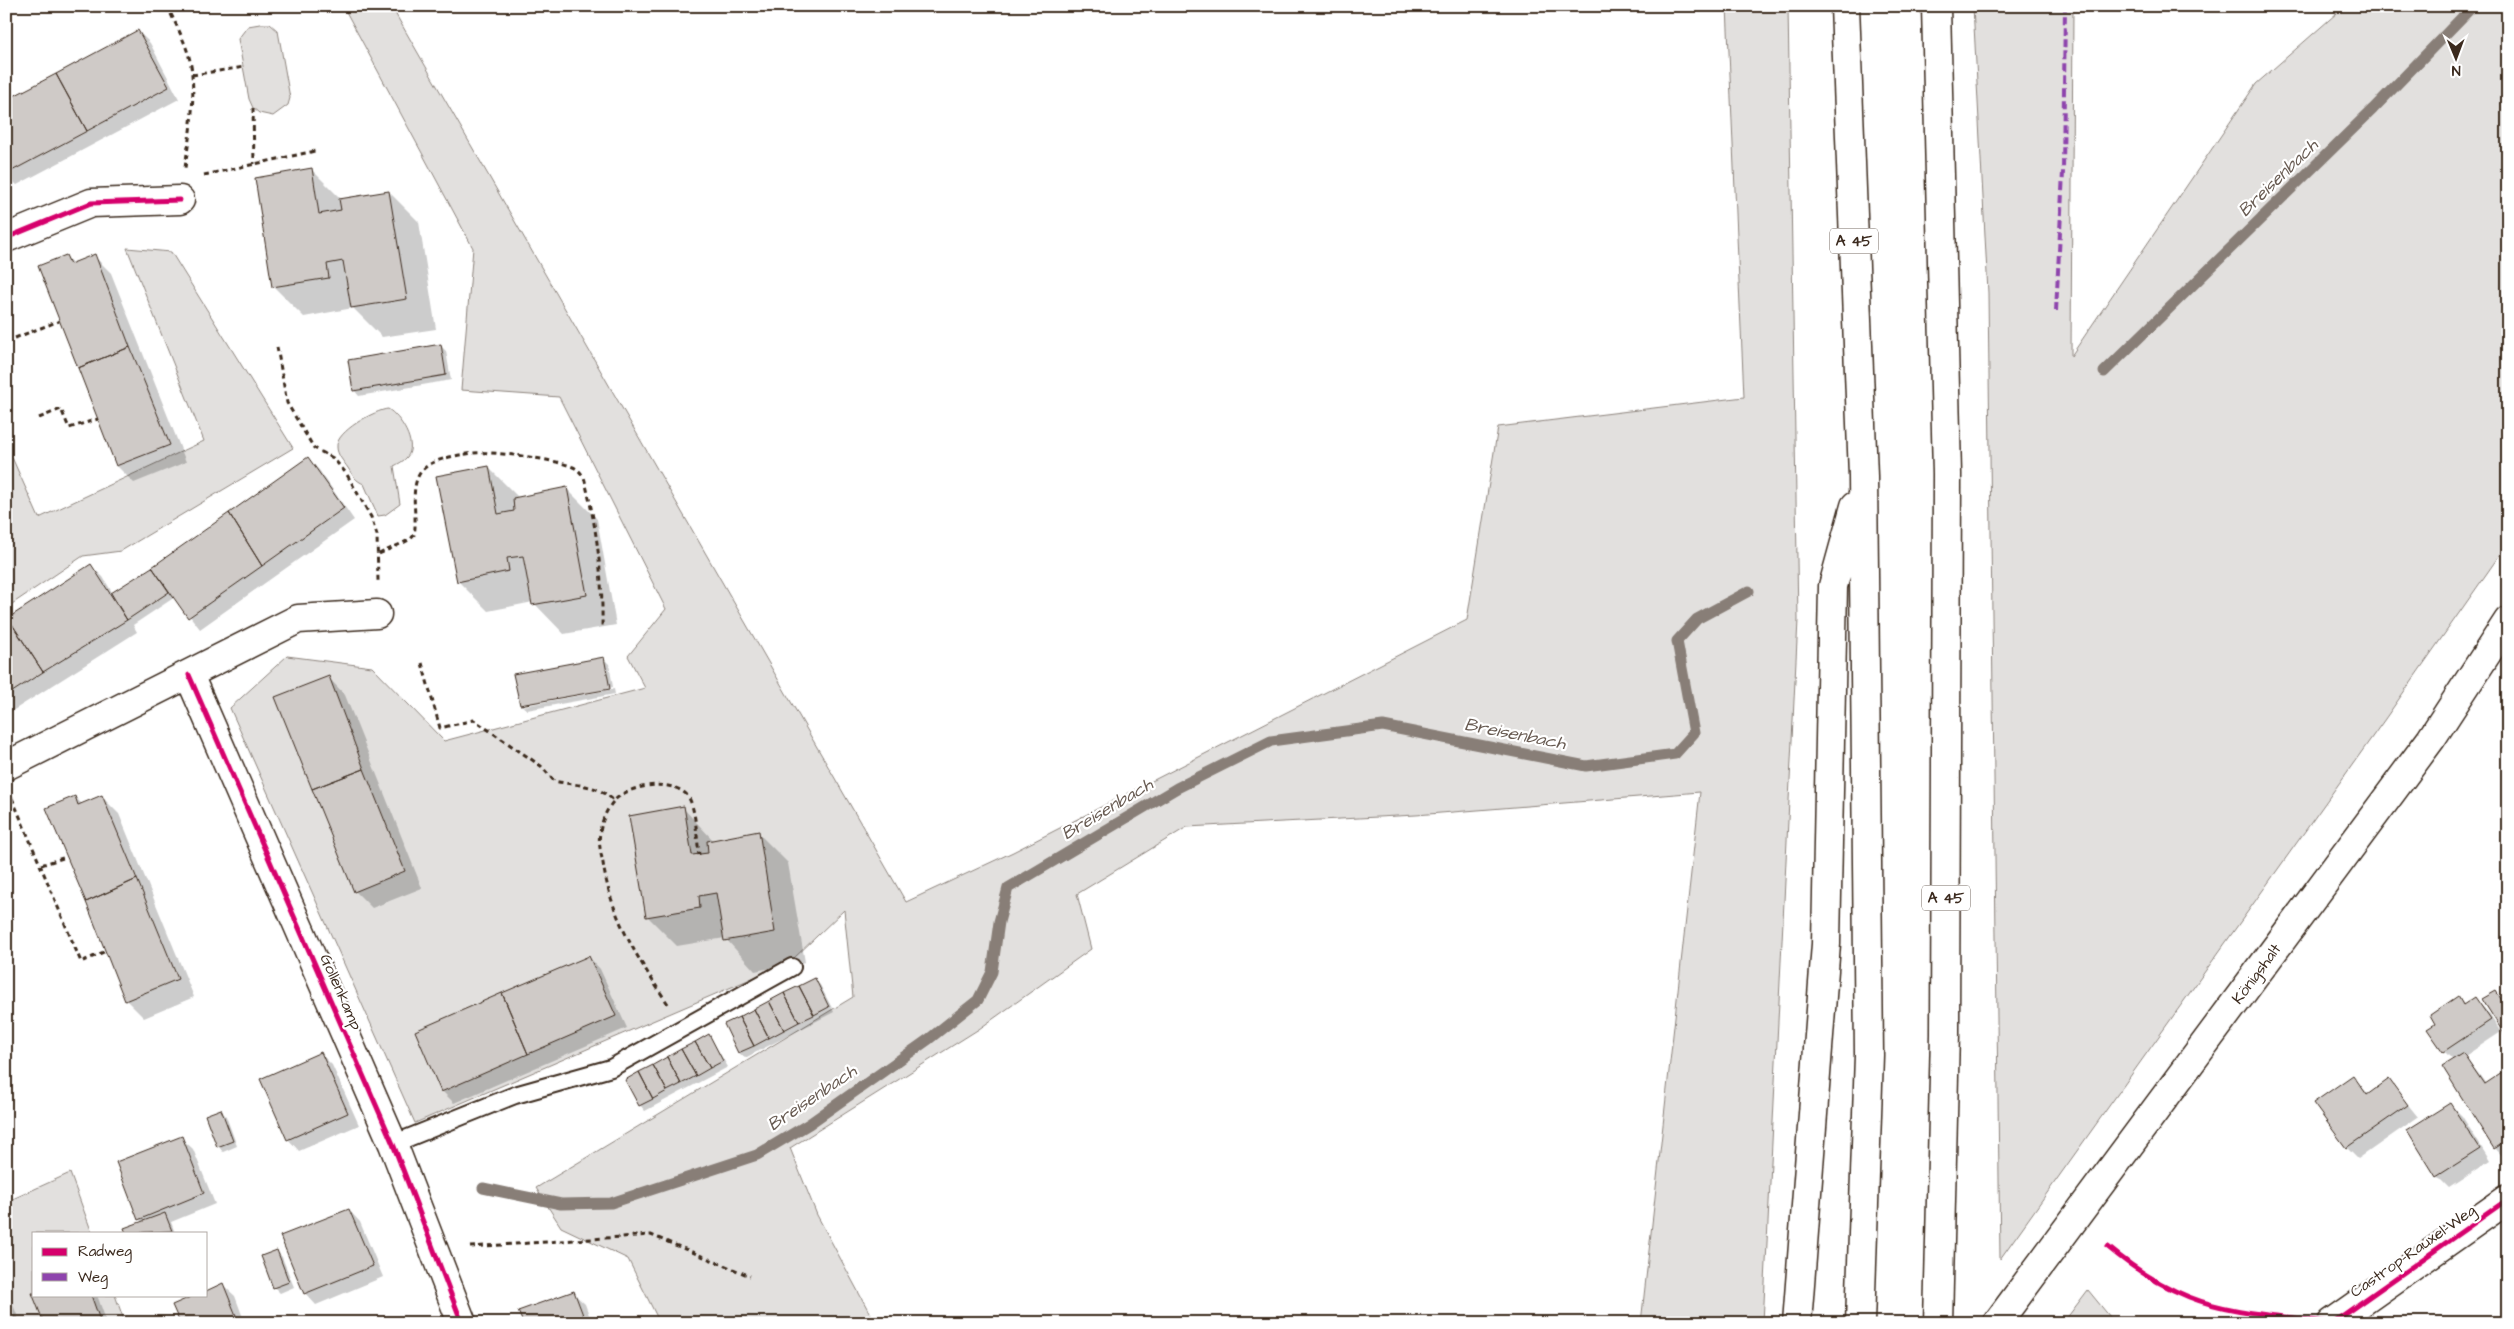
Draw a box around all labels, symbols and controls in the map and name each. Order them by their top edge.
north arrow [2432,32,2482,82]
text: N [2451,60,2461,80]
water label: Breisenbach [2232,133,2324,223]
road number: A 45 [1830,228,1878,254]
water label: Breisenbach [1462,712,1569,756]
water label: Breisenbach [1057,771,1158,846]
road number: A 45 [1922,886,1970,910]
street label: Königshalt [2227,939,2287,1009]
street label: Göllenkamp [314,950,368,1034]
water label: Breisenbach [763,1058,862,1137]
street label: Castrop-Rauxel-Weg [2346,1199,2481,1304]
legend [32,1232,208,1296]
text: Radweg [78,1241,132,1263]
text: Weg [78,1267,108,1289]

